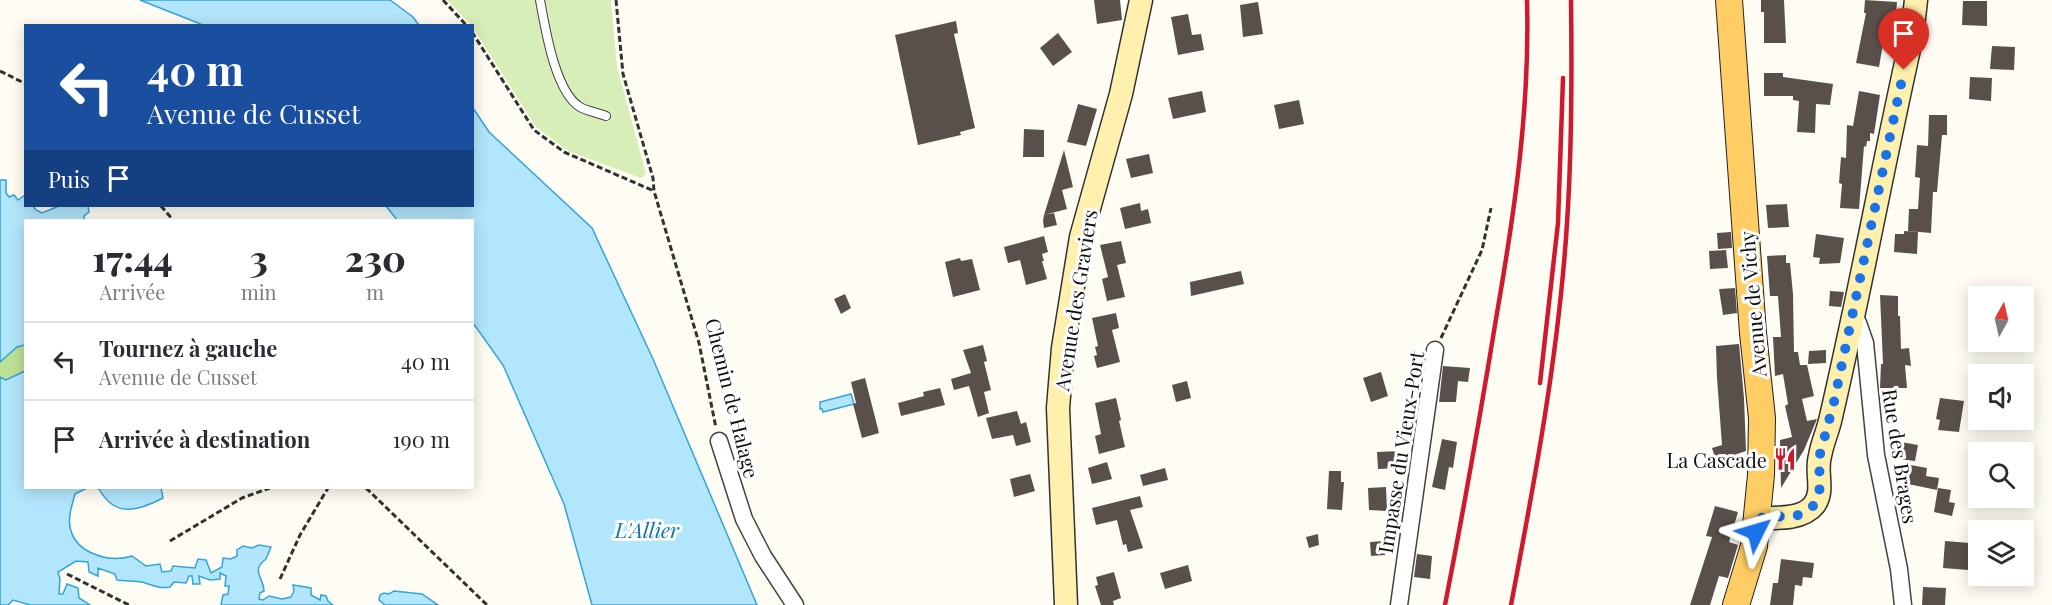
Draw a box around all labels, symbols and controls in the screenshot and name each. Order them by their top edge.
pin [1878,8,1929,70]
icon: arrive [1887,17,1920,50]
text: 40 m [147,41,244,97]
icon: left [48,48,126,126]
text: Avenue de Cusset [147,95,361,131]
icon: arrive [102,162,135,195]
text: Puis [48,164,90,194]
street label: Avenue des Graviers [1047,207,1103,394]
street label: Avenue de Vichy [1732,230,1772,379]
text: 17:44 [92,233,173,281]
text: 3 [250,233,268,281]
text: 230 [345,233,406,281]
text: Arrivée [99,278,165,305]
text: min [241,278,276,305]
text: m [366,278,384,305]
north arrow [1968,286,2034,352]
map controls [1968,286,2034,586]
street label: Chemin de Halage [700,315,766,481]
text: Tournez à gauche [99,333,277,363]
icon: left [48,345,81,378]
text: 40 m [401,346,450,376]
street label: Impasse du Vieux-Port [1371,348,1429,555]
text: Avenue de Cusset [99,363,257,390]
button: sound [1968,364,2034,430]
street label: Rue des Brages [1877,387,1925,525]
icon: arrive [48,423,81,456]
text: Arrivée à destination [99,424,310,454]
text: 190 m [392,424,450,454]
button: search [1968,442,2034,508]
place label: La Cascade [1666,446,1767,473]
restaurant icon: La Cascade [1772,446,1798,472]
position arrow [1724,500,1788,564]
water label: L'Allier [614,515,680,543]
button: layers [1968,520,2034,586]

